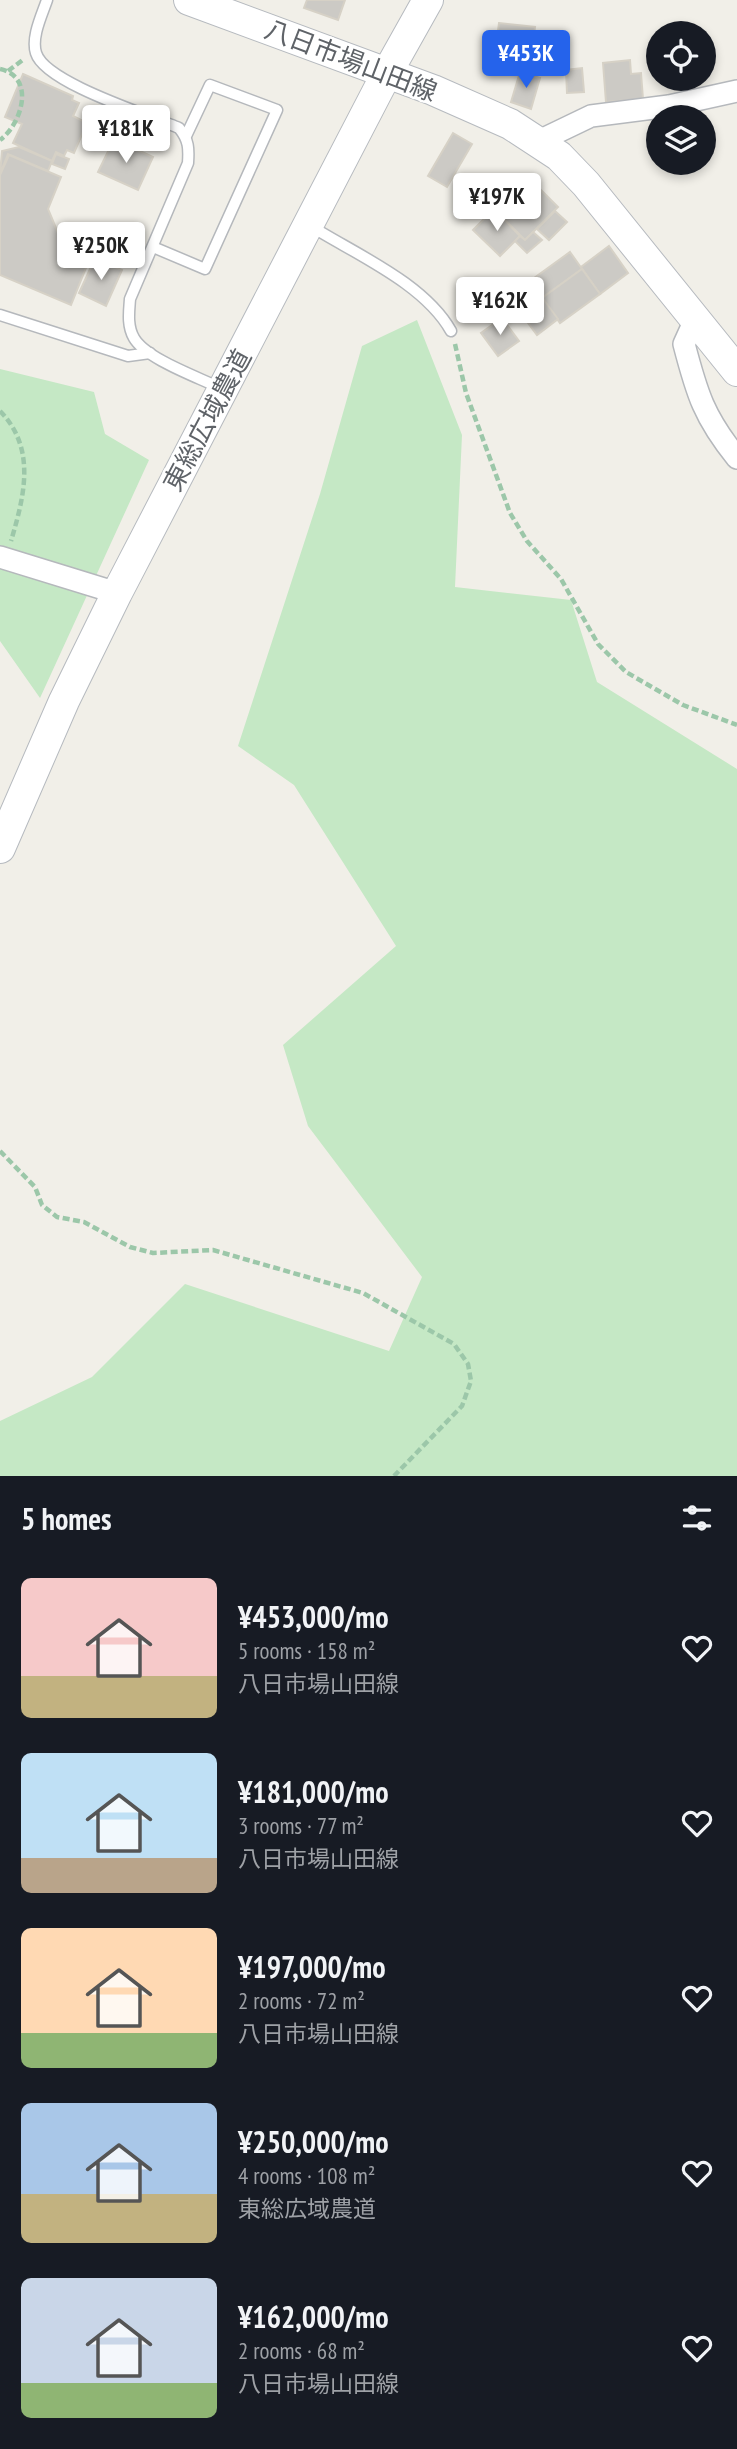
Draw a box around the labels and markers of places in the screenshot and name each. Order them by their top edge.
pin: ¥453K [477,31,575,90]
pin: ¥181K [77,106,175,165]
pin: ¥197K [448,174,546,233]
pin: ¥250K [52,222,150,282]
pin: ¥162K [451,278,549,337]

